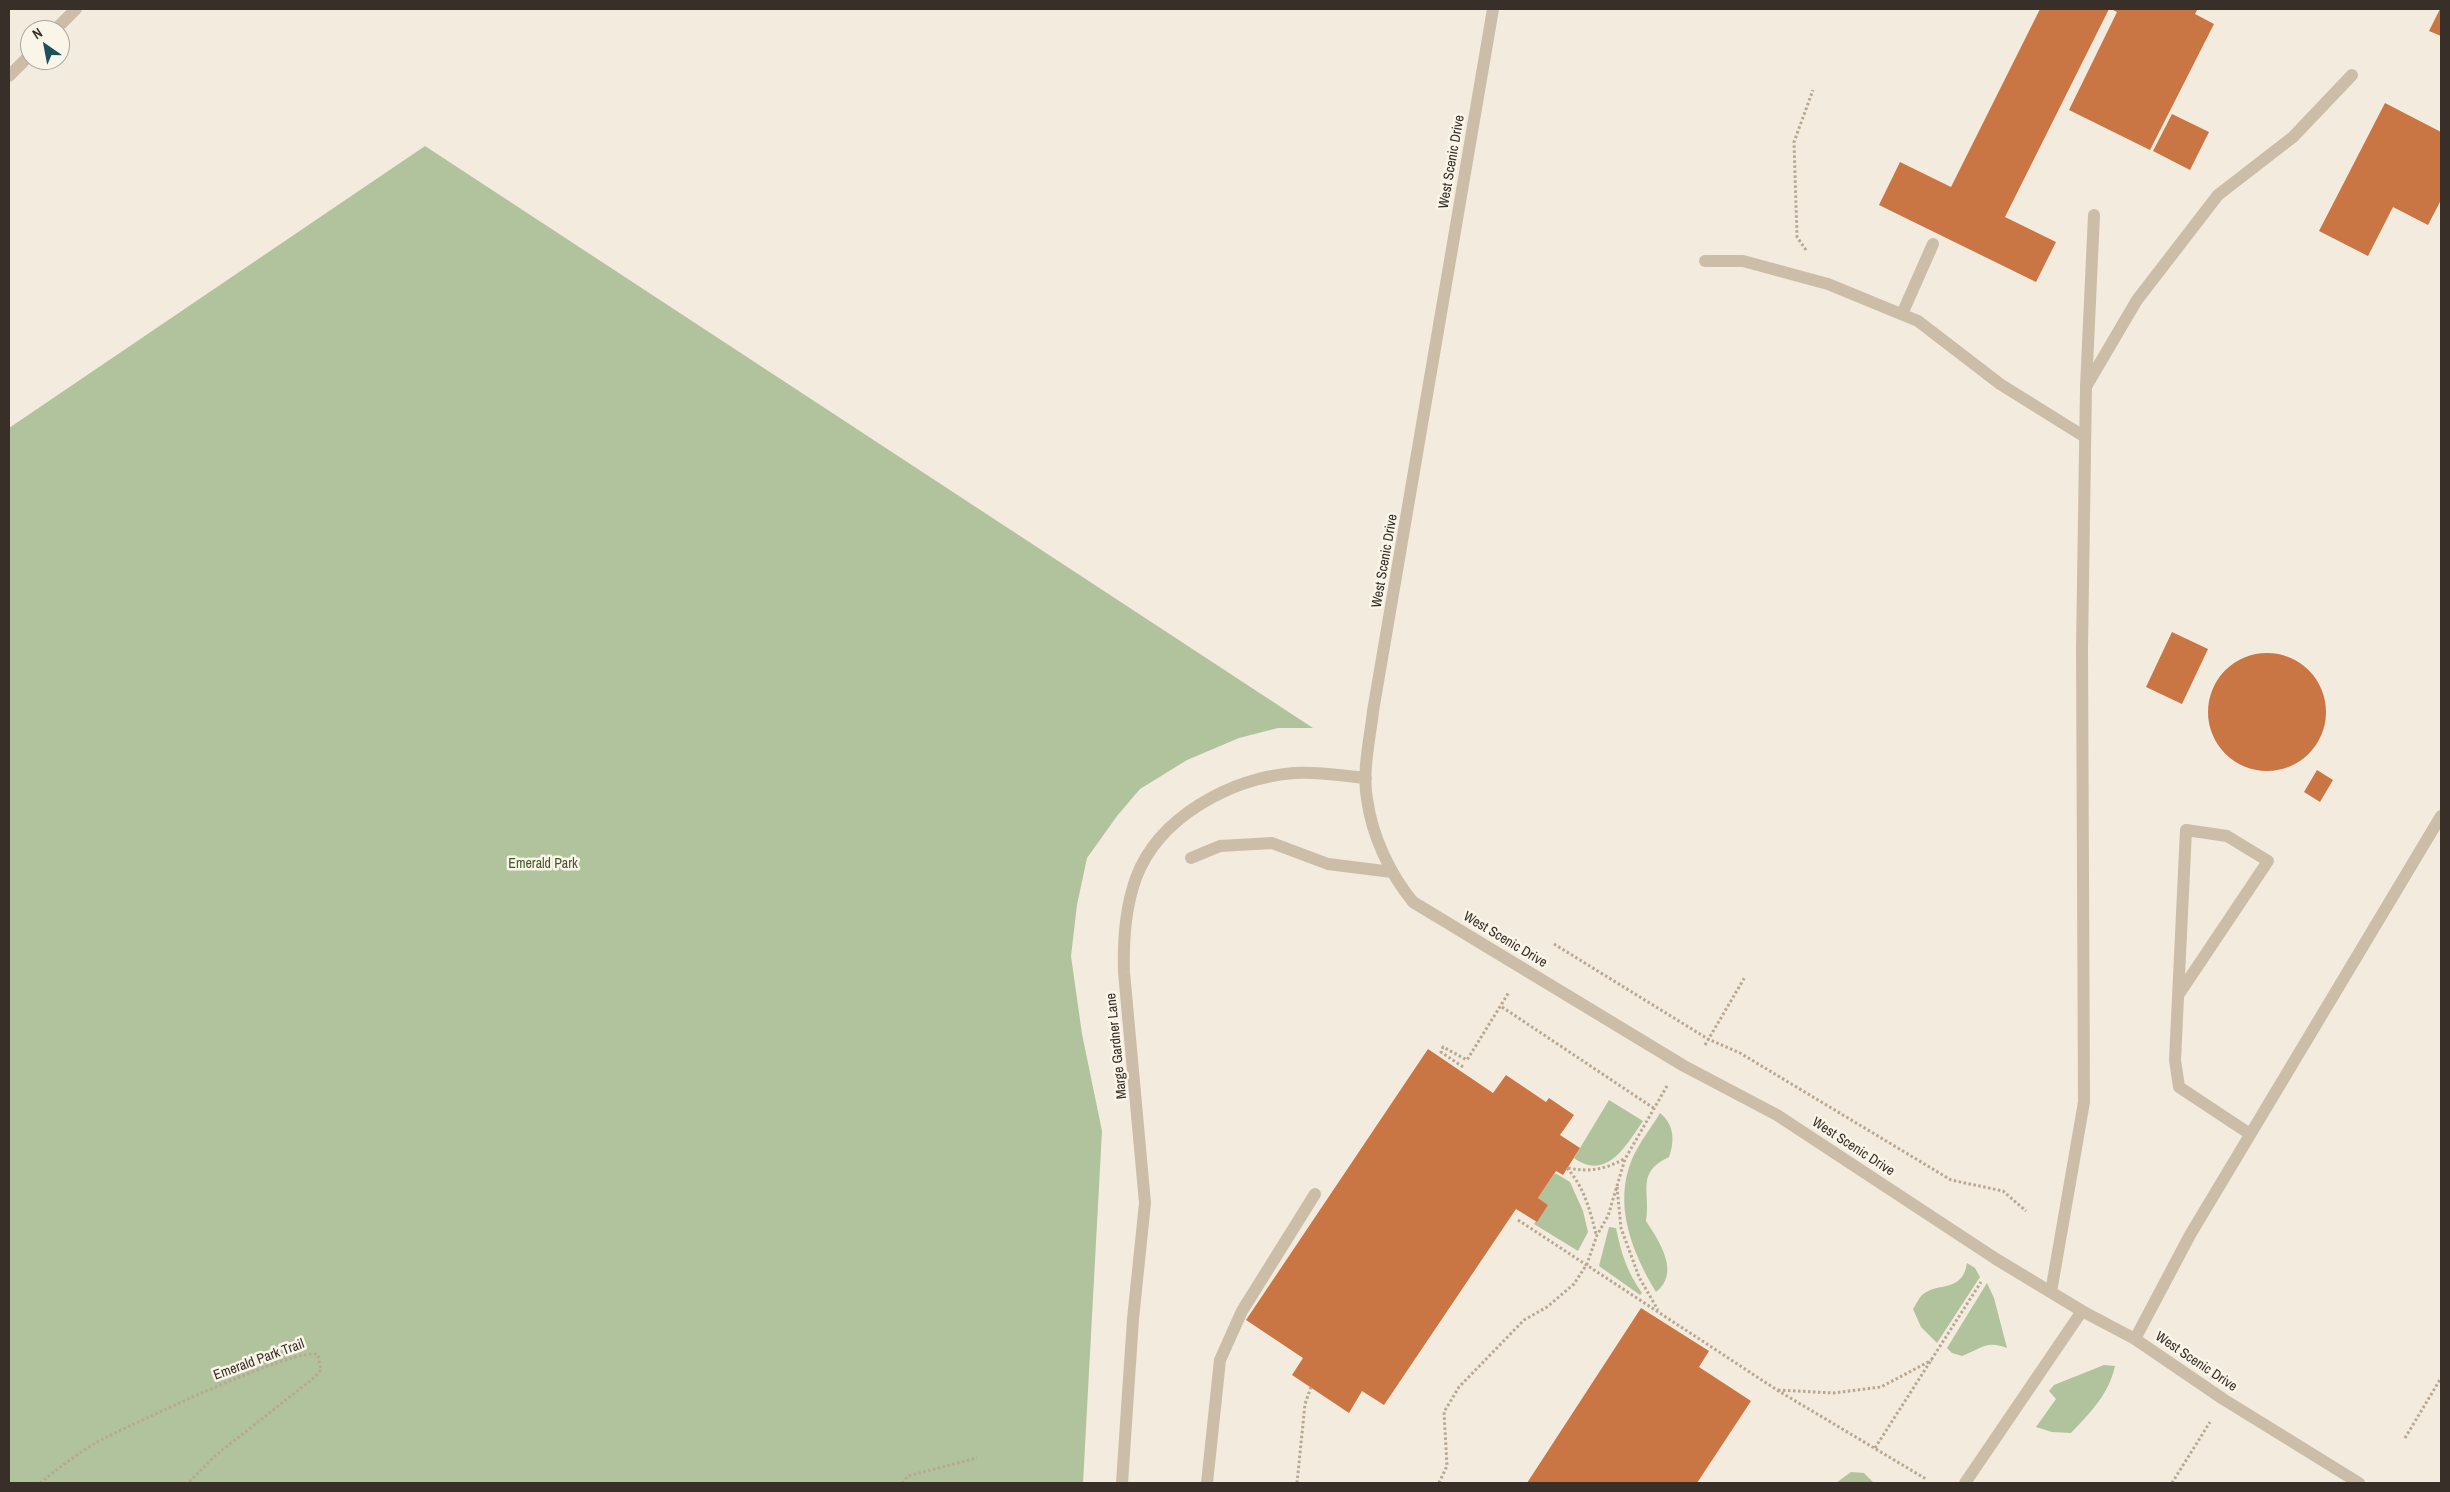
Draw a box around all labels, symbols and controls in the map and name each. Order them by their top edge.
north arrow [20,20,70,70]
text: N [29,23,46,43]
street label: West Scenic Drive [1435,114,1469,210]
street label: West Scenic Drive [1368,513,1402,609]
park label: Emerald Park [508,856,578,872]
street label: West Scenic Drive [1460,908,1550,972]
street label: Marge Gardner Lane [1103,992,1131,1100]
street label: West Scenic Drive [1809,1114,1897,1180]
street label: West Scenic Drive [2152,1329,2240,1395]
street label: Emerald Park Trail [211,1336,307,1384]

